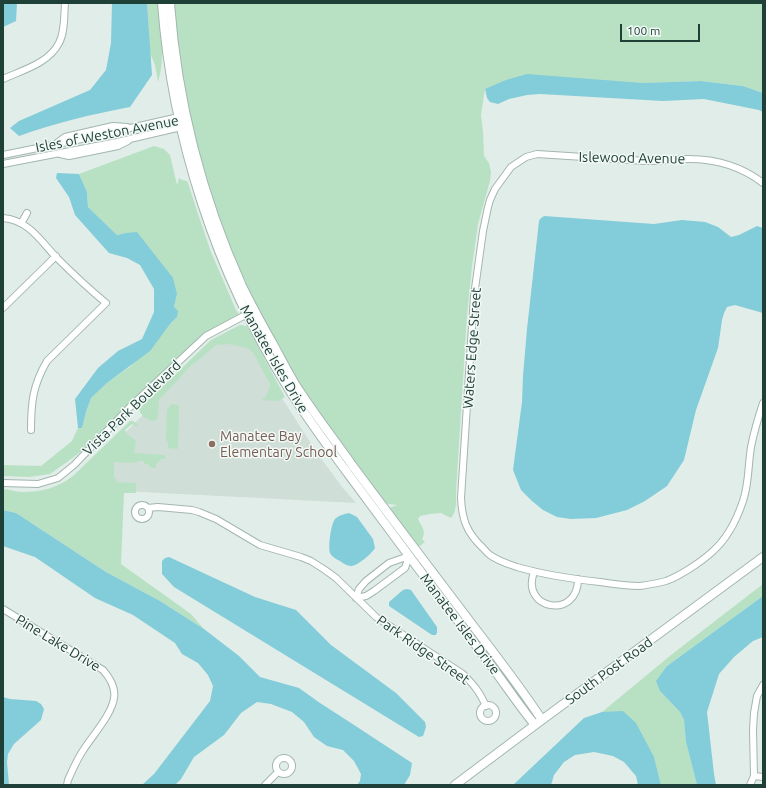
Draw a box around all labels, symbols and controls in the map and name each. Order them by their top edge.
scale bar [622,16,702,42]
text: 100 m [627,24,660,37]
street label: Isles of Weston Avenue [34,112,180,156]
street label: Islewood Avenue [578,149,686,167]
street label: Waters Edge Street [459,287,485,409]
street label: Manatee Isles Drive [236,302,312,416]
street label: Vista Park Boulevard [80,357,184,459]
place label: Manatee Bay Elementary School [220,428,337,460]
marker: Manatee Bay Elementary School [207,439,217,449]
street label: Manatee Isles Drive [417,570,503,678]
street label: Pine Lake Drive [13,611,103,675]
street label: Park Ridge Street [373,612,473,688]
street label: South Post Road [562,634,656,708]

